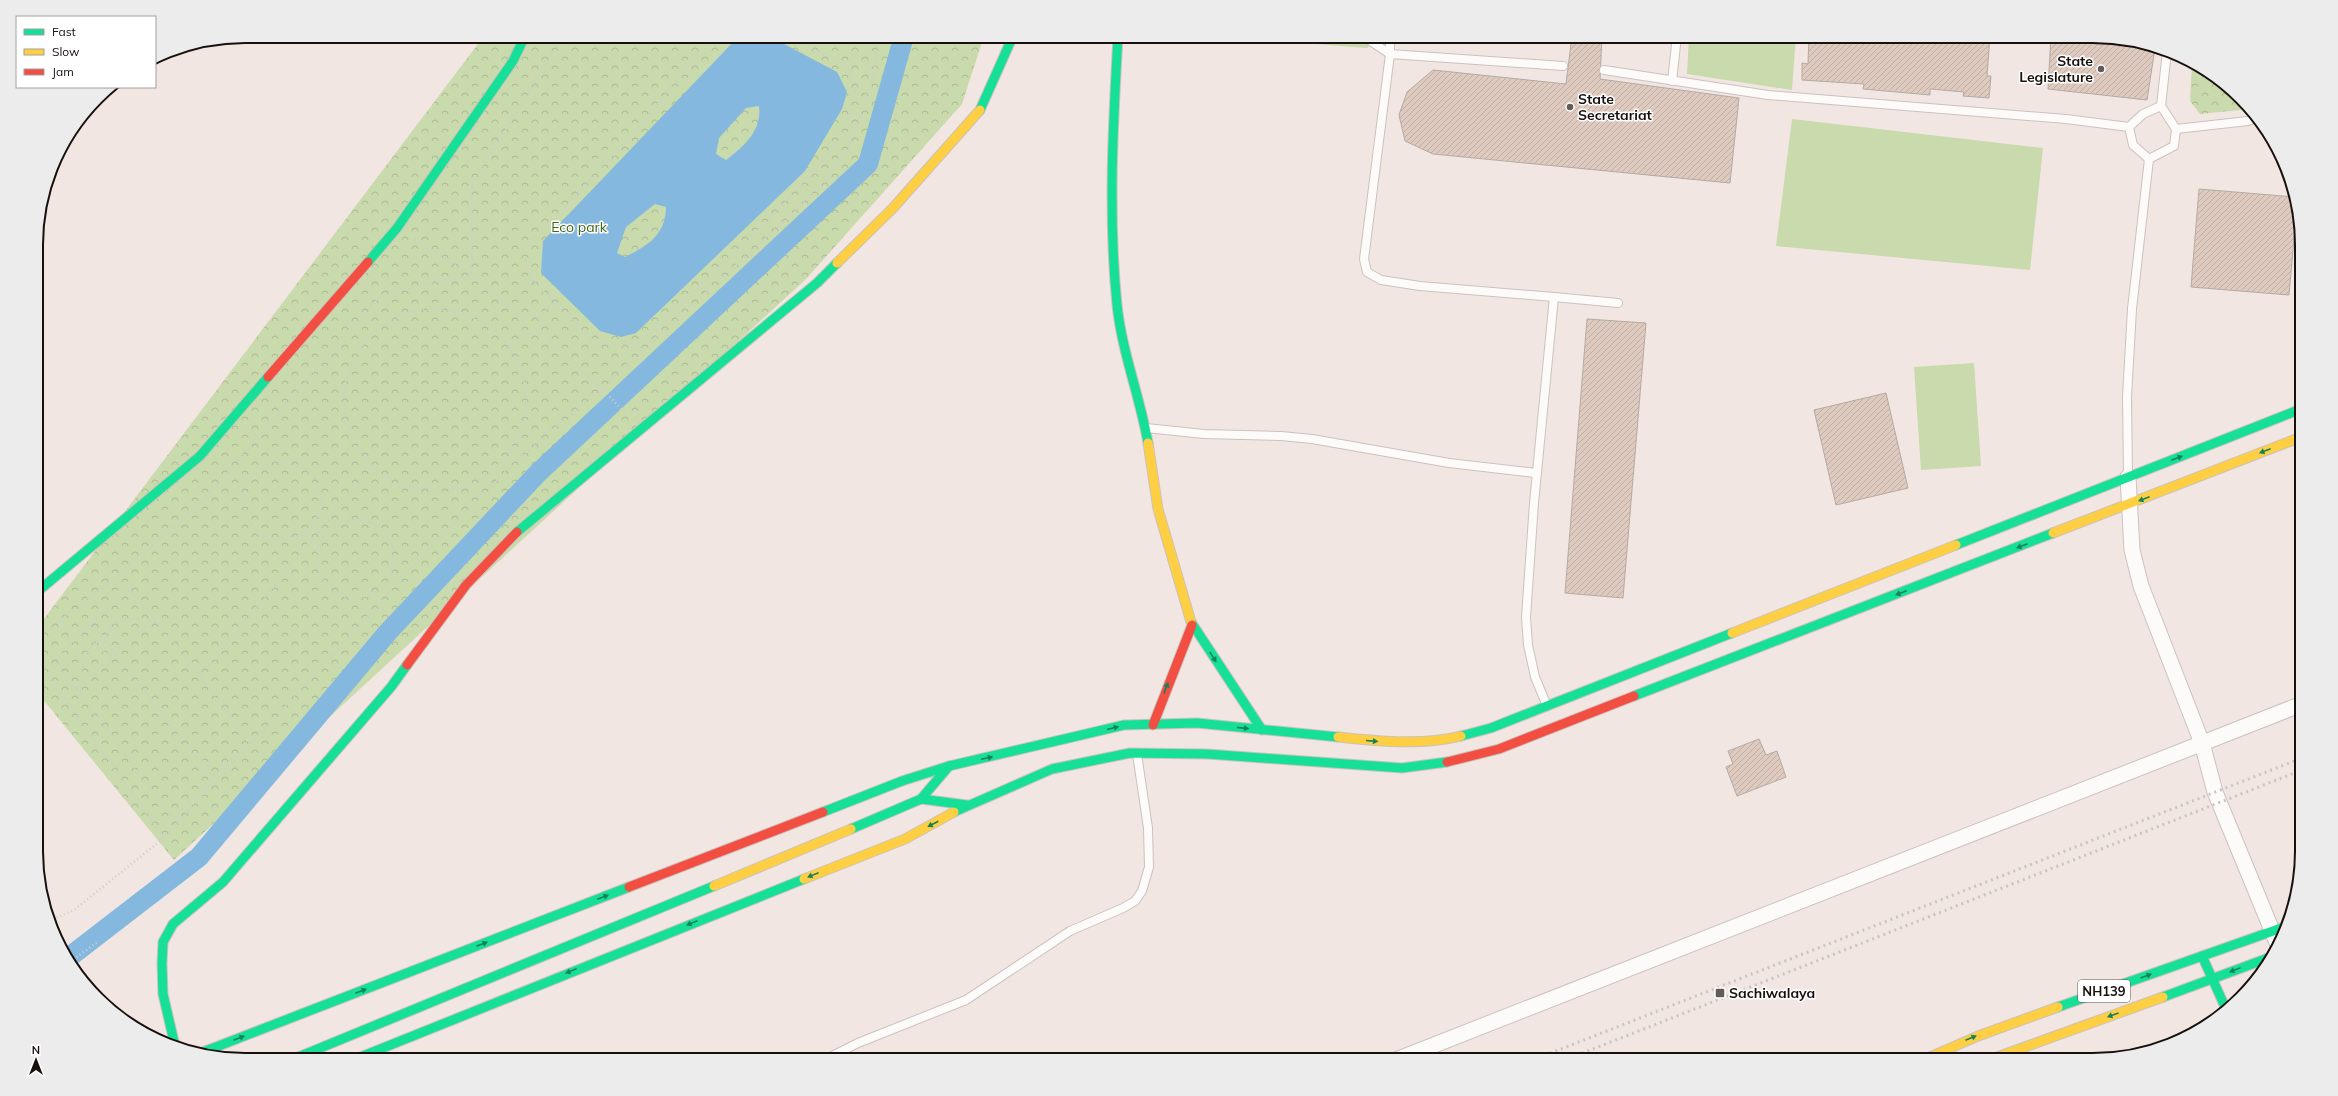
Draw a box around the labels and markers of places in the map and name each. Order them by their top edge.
place label: State Legislature [2019,52,2093,86]
marker: State Legislature [2096,64,2106,74]
place label: State Secretariat [1578,90,1653,124]
marker: State Secretariat [1565,102,1575,112]
place label: Sachiwalaya [1729,984,1815,1002]
marker: Sachiwalaya [1714,987,1726,999]

